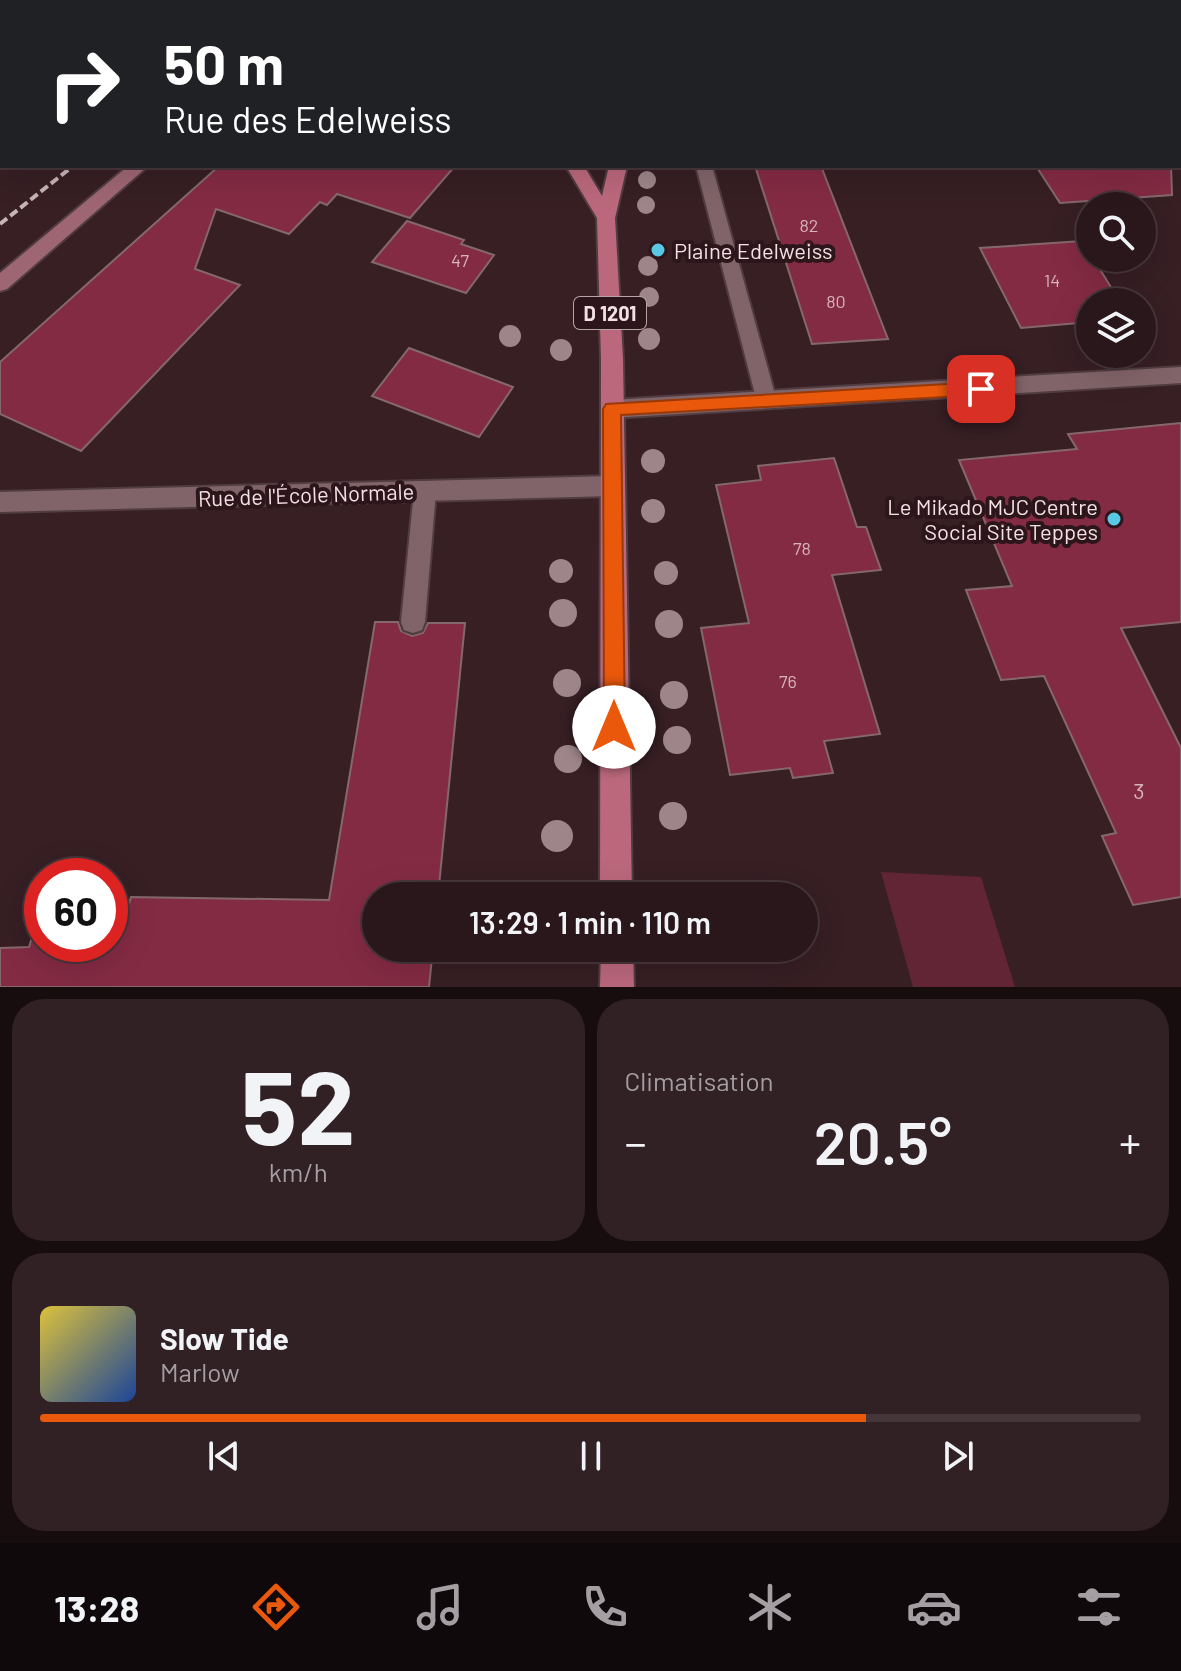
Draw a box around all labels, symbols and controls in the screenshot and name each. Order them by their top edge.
text: 50 m [164,29,284,96]
icon: right [32,32,136,136]
text: Rue des Edelweiss [164,97,451,140]
map controls [1076,192,1156,368]
button: search [1076,192,1156,272]
house number: 82 [799,214,819,236]
place label: Plaine Edelweiss [674,237,833,263]
marker: Plaine Edelweiss [649,241,667,259]
house number: 47 [451,249,469,271]
house number: 14 [1044,269,1060,291]
button: layers [1076,288,1156,368]
house number: 80 [826,290,846,312]
road number: D 1201 [574,297,646,329]
pin [947,355,1015,423]
icon: arrive [959,367,1003,411]
street label: Rue de l'École Normale [197,477,415,511]
place label: Le Mikado MJC Centre Social Site Teppes [887,493,1098,544]
marker: Le Mikado MJC Centre Social Site Teppes [1105,510,1123,528]
house number: 78 [793,537,811,559]
house number: 76 [779,670,797,692]
position arrow [572,685,656,769]
house number: 3 [1133,777,1145,803]
speed limit sign: 60 [24,858,128,962]
text: 13:29 · 1 min · 110 m [469,904,711,940]
text: 52 [241,1041,355,1166]
text: Climatisation [625,1065,774,1096]
text: 20.5° [814,1105,952,1177]
text: − [625,1115,647,1168]
text: + [1119,1115,1141,1168]
text: km/h [269,1156,328,1187]
text: Slow Tide [160,1320,289,1356]
text: Marlow [160,1356,240,1387]
icon: previous [202,1434,246,1478]
icon: pause [569,1434,613,1478]
icon: next [936,1434,980,1478]
icon: directions [248,1579,304,1635]
icon: music [412,1579,468,1635]
icon: phone [577,1579,633,1635]
icon: climate [742,1579,798,1635]
icon: car [906,1579,962,1635]
icon: filters [1071,1579,1127,1635]
text: 13:28 [54,1586,139,1629]

